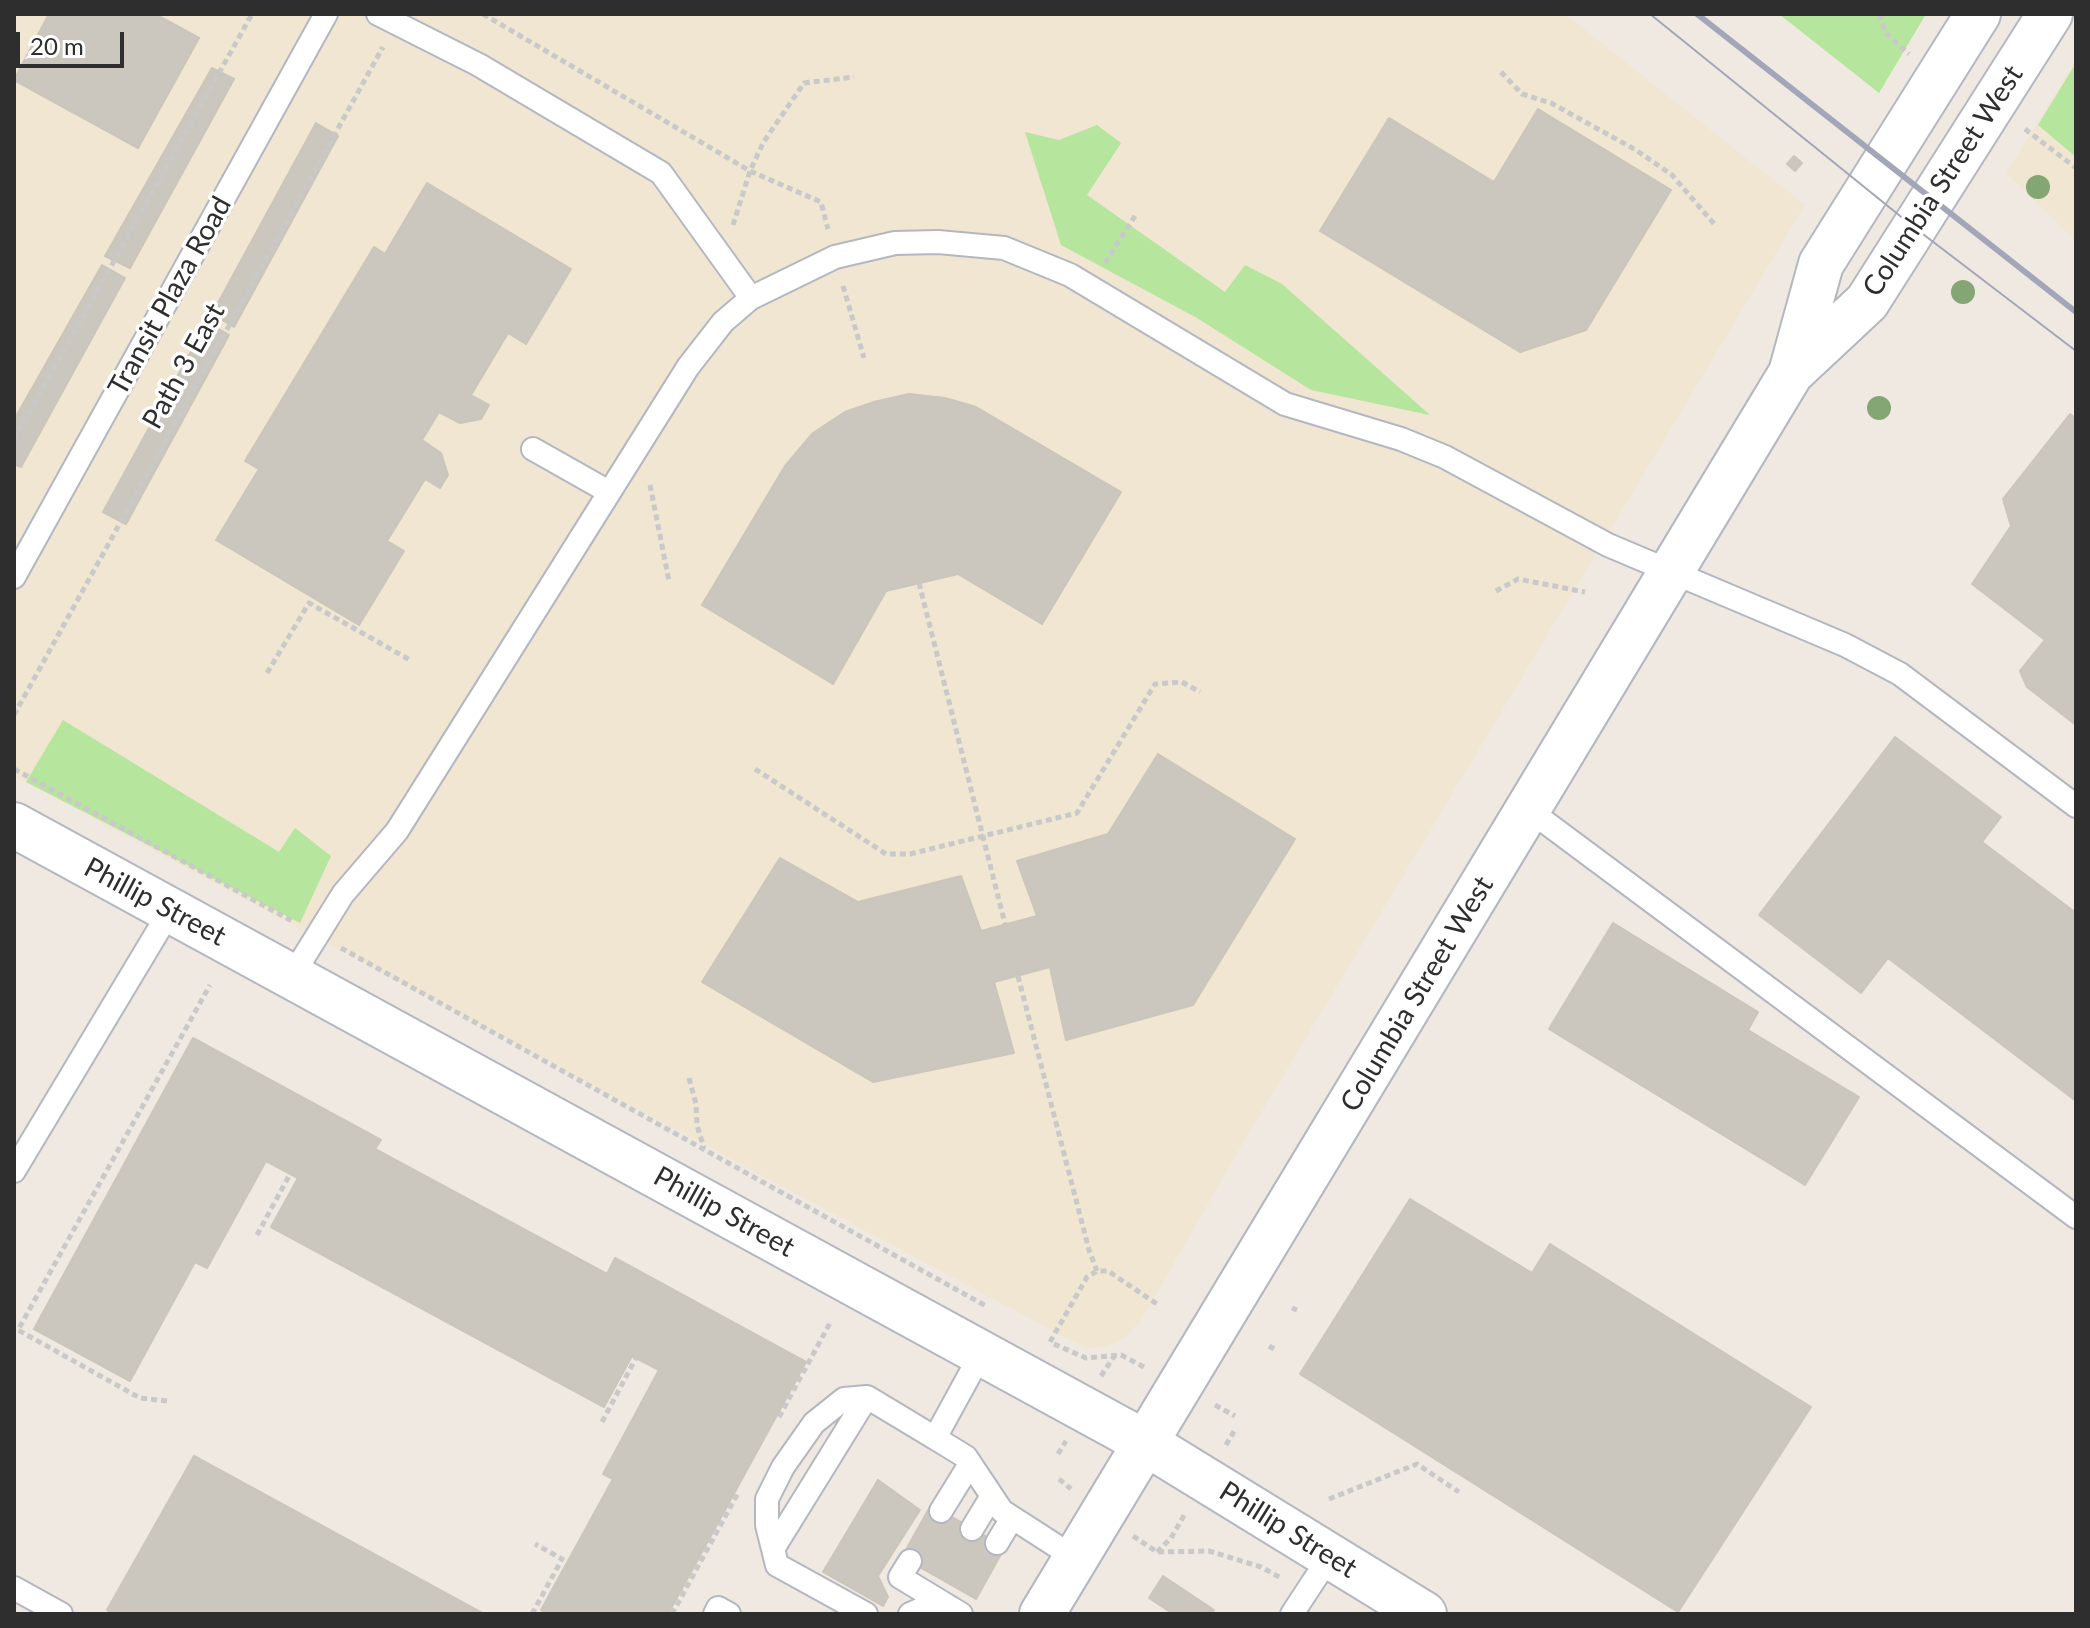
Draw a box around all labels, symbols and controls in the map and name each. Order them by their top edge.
scale bar [20,16,128,66]
text: 20 m [30,31,84,60]
street label: Columbia Street West [1856,59,2030,303]
street label: Transit Plaza Road [101,191,239,401]
street label: Path 3 East [136,297,232,435]
street label: Phillip Street [78,851,232,953]
street label: Columbia Street West [1334,870,1500,1118]
street label: Phillip Street [648,1160,800,1264]
street label: Phillip Street [1213,1475,1363,1585]

